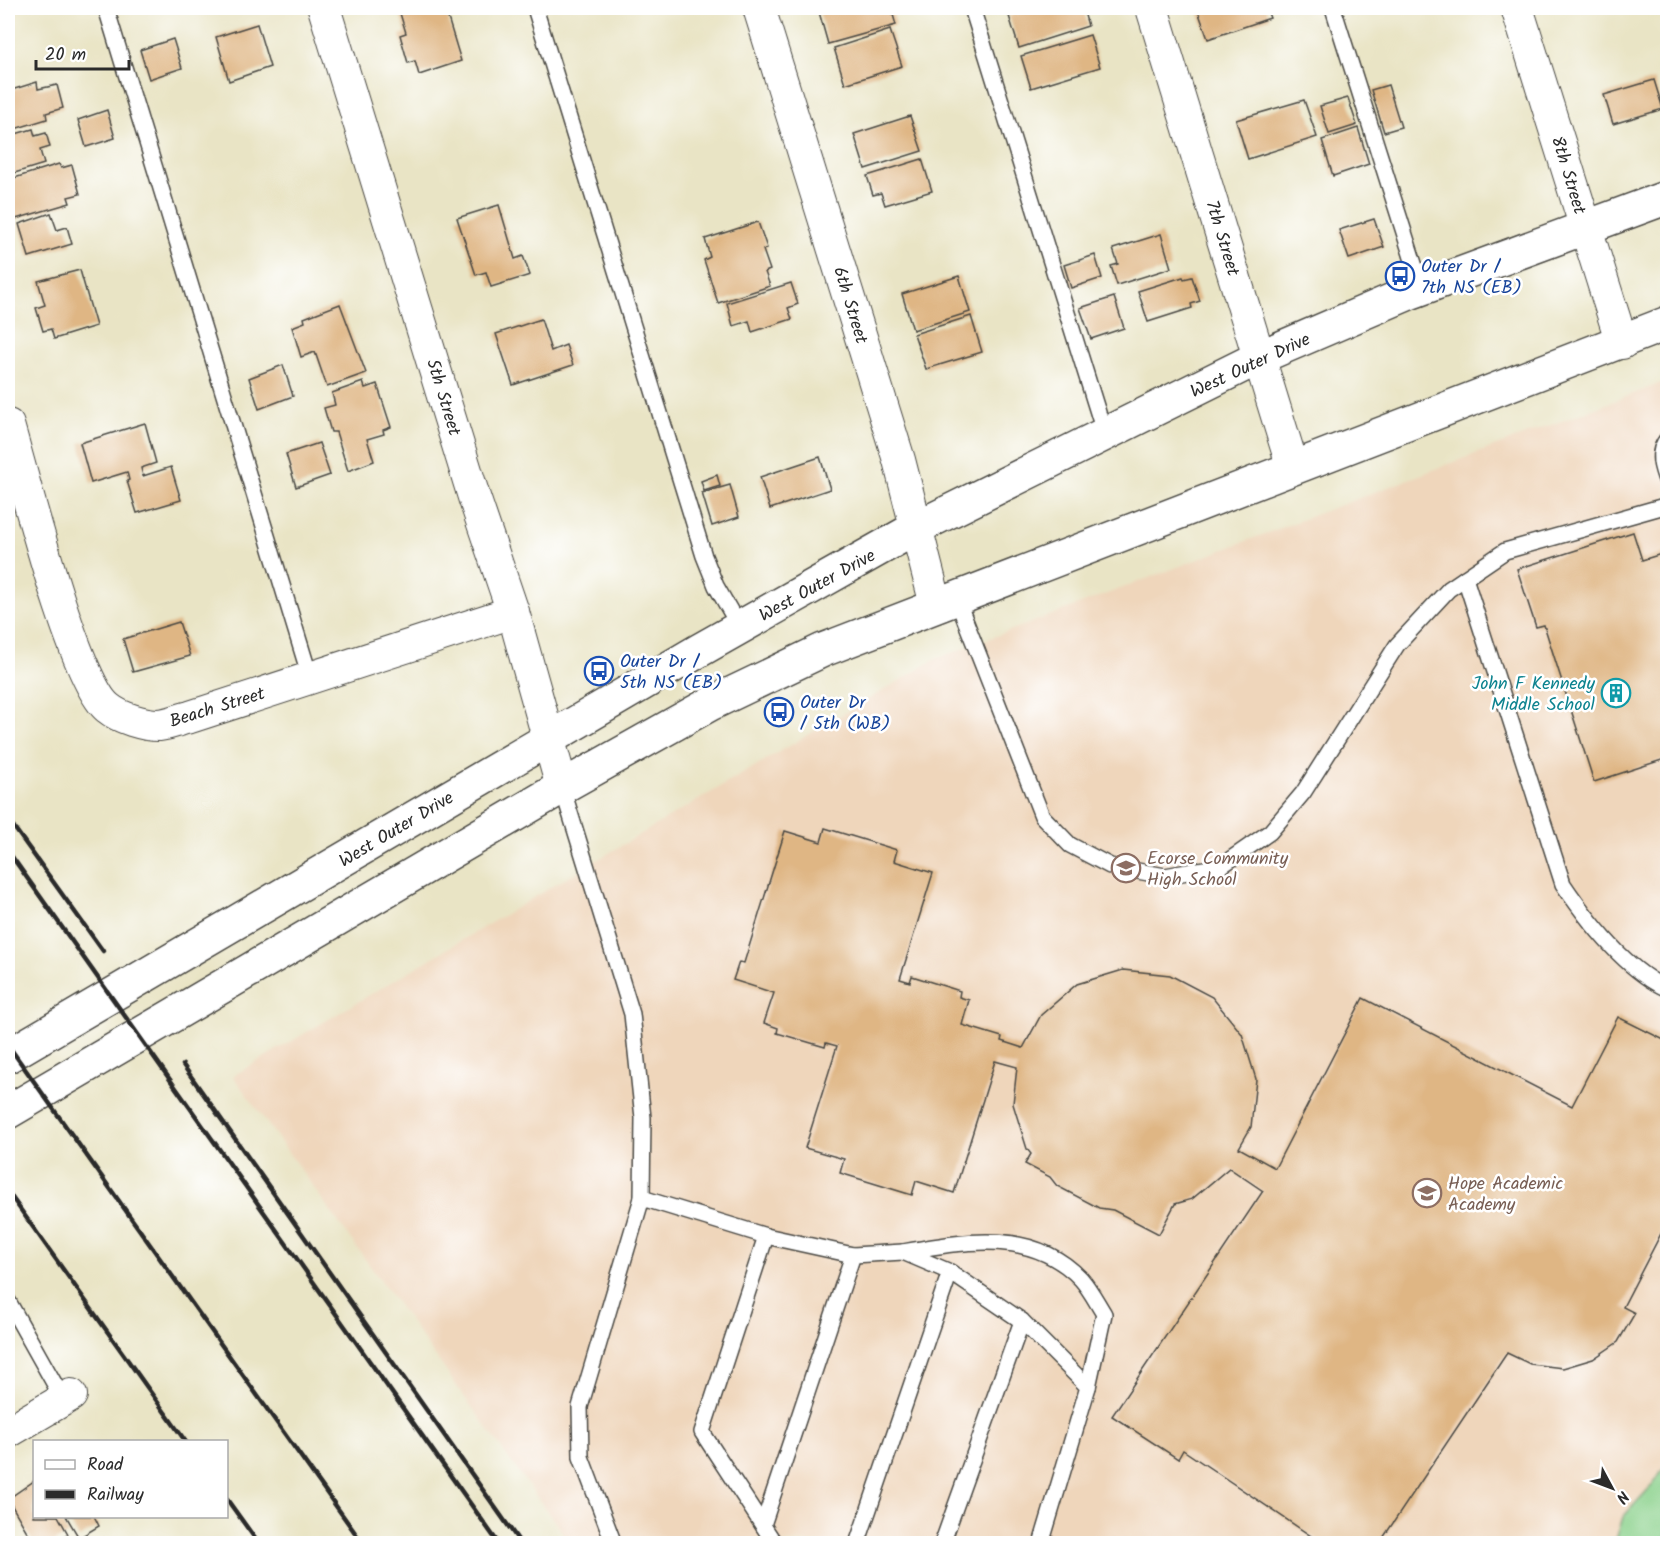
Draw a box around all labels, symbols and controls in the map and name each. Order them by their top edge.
scale bar [36,33,129,71]
text: 20 m [45,41,86,70]
street label: 8th Street [1542,133,1593,219]
street label: 7th Street [1196,197,1247,281]
place label: Outer Dr / 7th NS (EB) [1421,253,1522,303]
bus stop icon: Outer Dr / 7th NS (EB) [1384,260,1416,292]
street label: 6th Street [824,263,875,349]
street label: West Outer Drive [1186,326,1315,407]
street label: 5th Street [417,355,468,441]
street label: West Outer Drive [754,542,881,630]
place label: Outer Dr / 5th NS (EB) [620,648,722,698]
bus stop icon: Outer Dr / 5th NS (EB) [583,655,615,687]
place label: John F Kennedy Middle School [1472,670,1596,720]
building icon: John F Kennedy Middle School [1600,677,1632,709]
street label: Beach Street [166,680,270,737]
place label: Outer Dr / 5th (WB) [800,689,890,739]
bus stop icon: Outer Dr / 5th (WB) [763,696,795,728]
street label: West Outer Drive [334,785,460,876]
place label: Ecorse Community High School [1147,845,1289,895]
school or university icon: Ecorse Community High School [1110,852,1142,884]
place label: Hope Academic Academy [1448,1170,1563,1220]
school or university icon: Hope Academic Academy [1411,1177,1443,1209]
legend [33,1440,228,1518]
text: Road [87,1451,124,1480]
north arrow [1582,1458,1642,1518]
text: Railway [87,1481,144,1510]
text: N [1609,1485,1635,1509]

